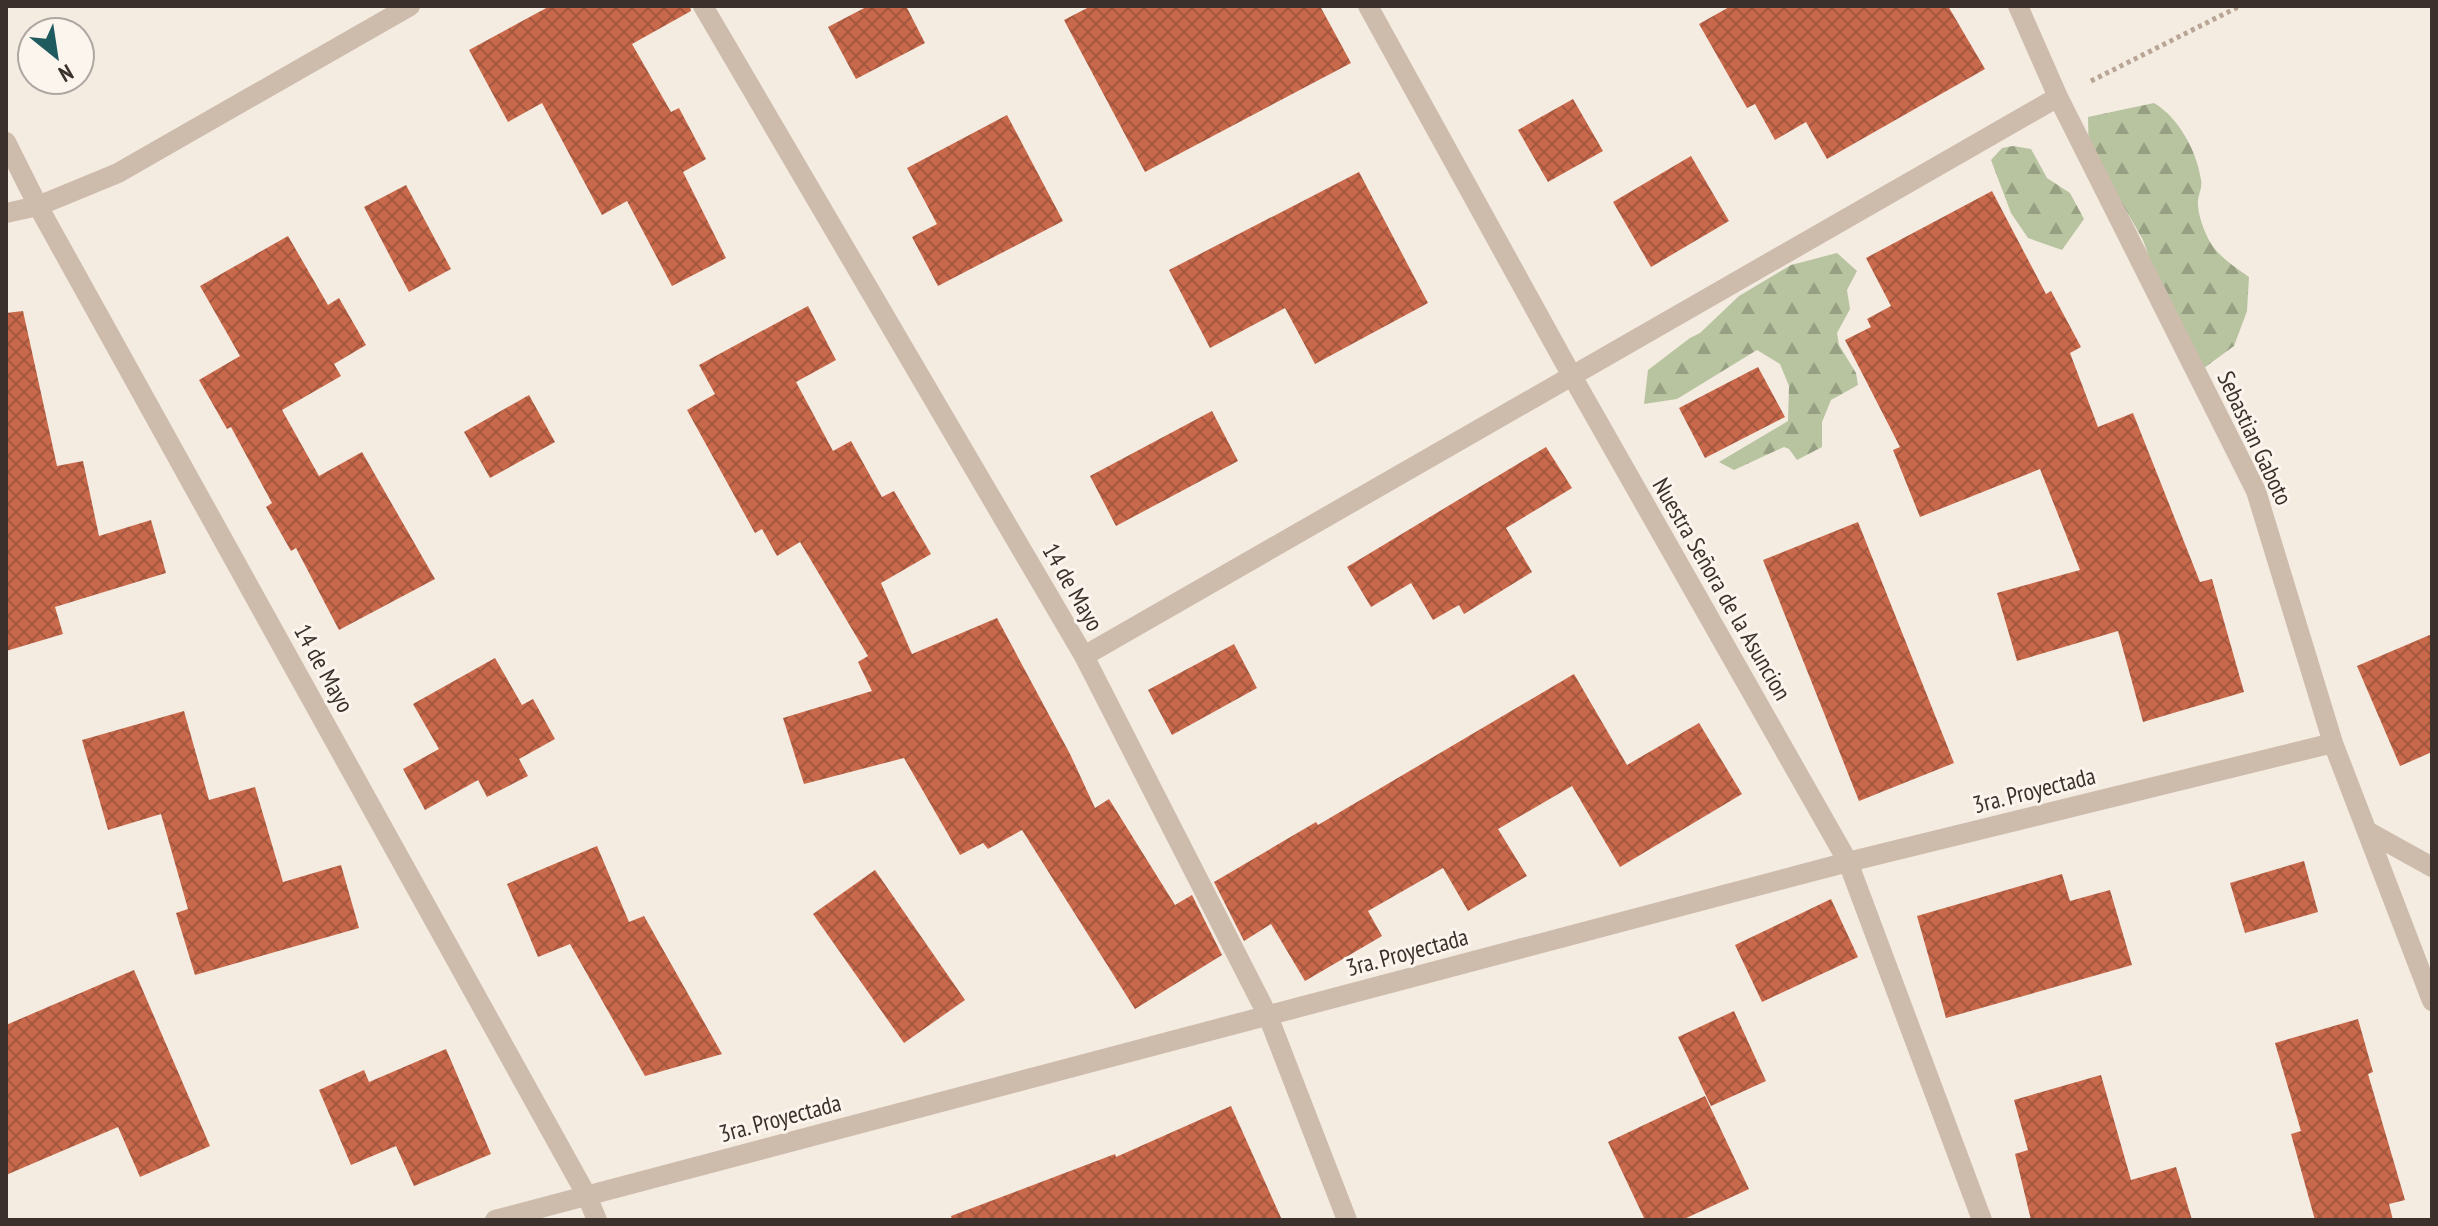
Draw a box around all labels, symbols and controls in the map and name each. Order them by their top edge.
north arrow [16,16,96,96]
text: N [54,58,78,88]
street label: Sebastian Gaboto [2210,366,2300,510]
street label: Nuestra Señora de la Asuncion [1646,472,1798,706]
street label: 14 de Mayo [1035,538,1111,636]
street label: 14 de Mayo [287,618,361,718]
street label: 3ra. Proyectada [1970,760,2098,820]
street label: 3ra. Proyectada [1343,921,1471,983]
street label: 3ra. Proyectada [716,1087,844,1149]

